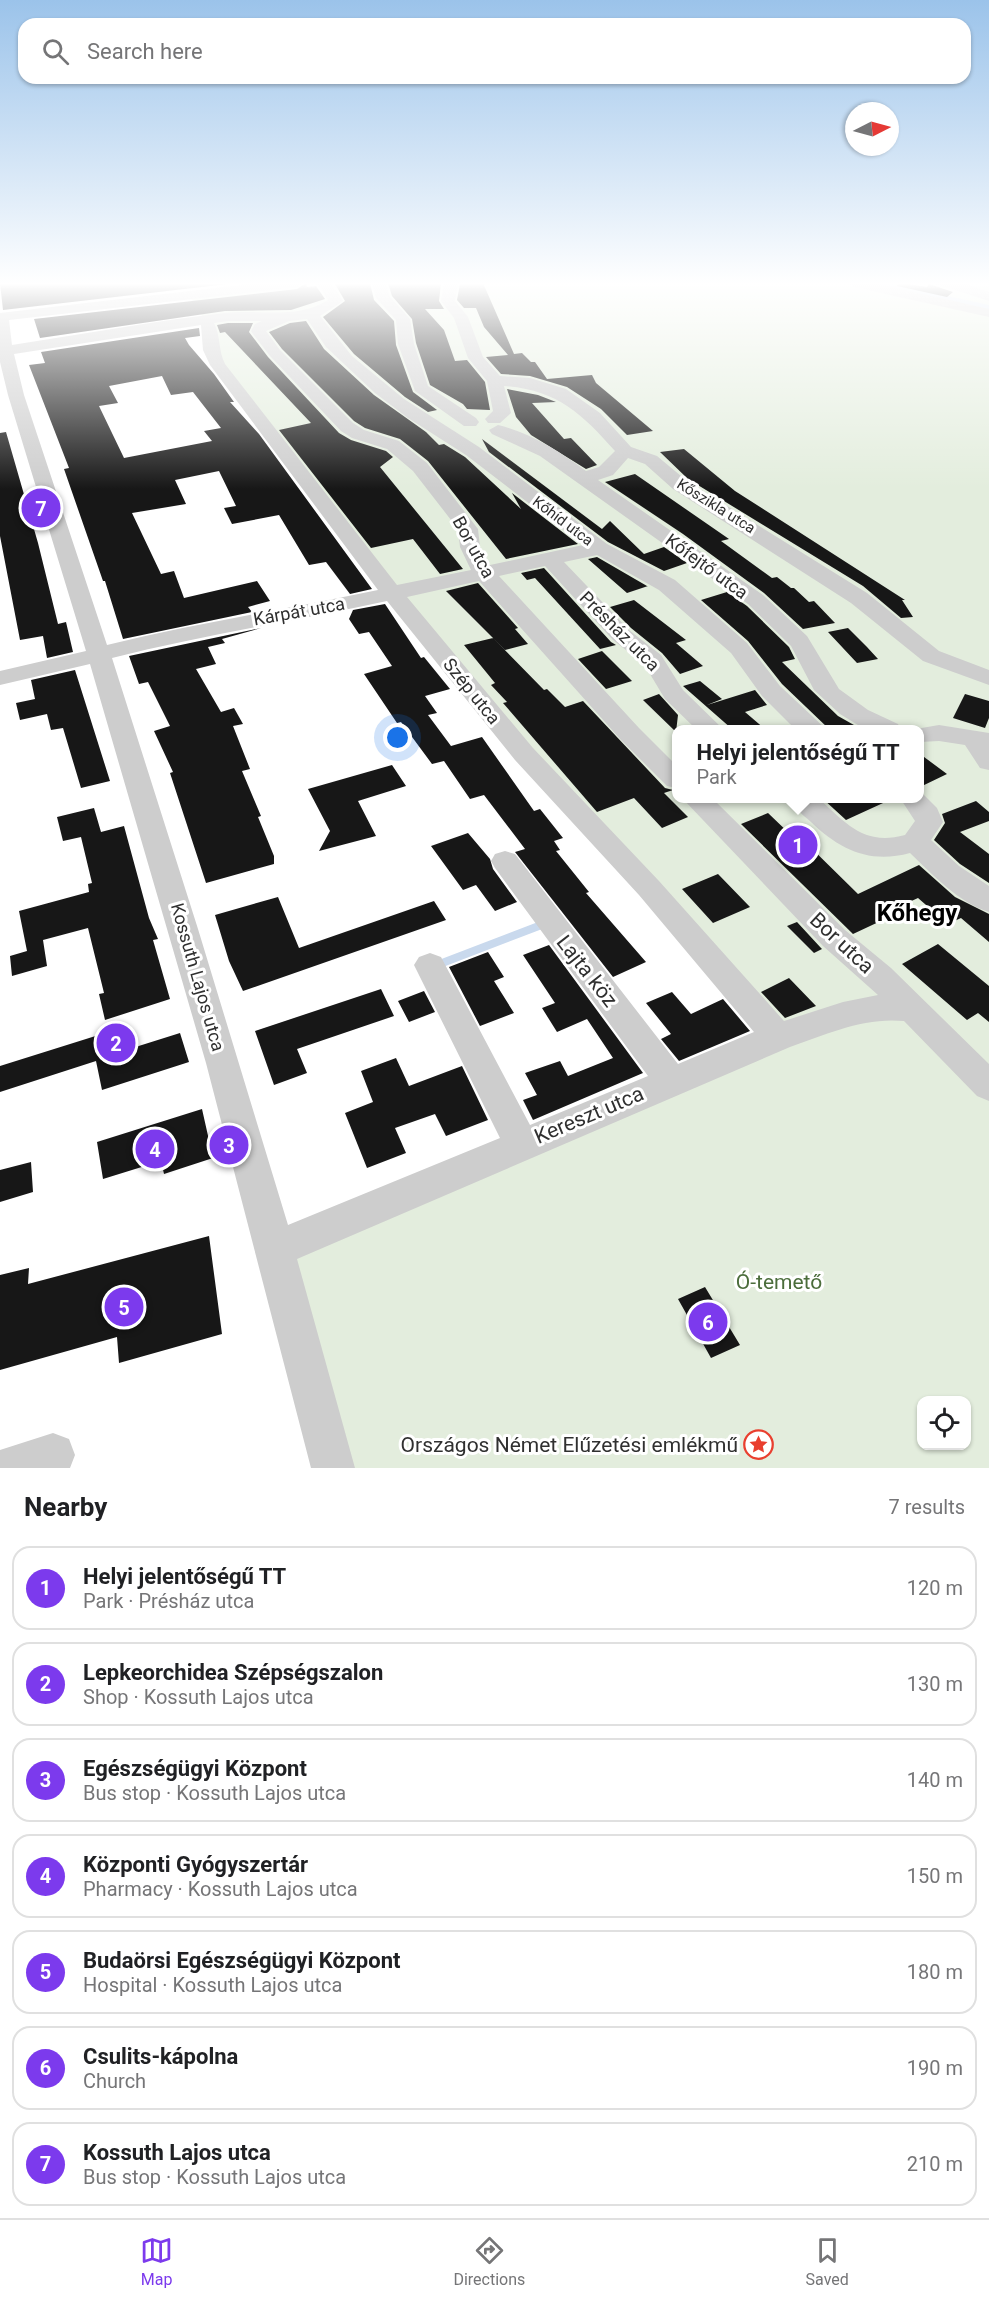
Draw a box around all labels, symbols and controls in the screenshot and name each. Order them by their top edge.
search box [18,18,971,84]
icon: search [39,35,72,68]
text: Search here [87,39,203,64]
north arrow [845,102,899,156]
street label: Kőszikla utca [674,475,758,537]
pin: 7 [22,486,60,530]
street label: Kőhíd utca [529,492,597,550]
street label: Bor utca [449,513,499,581]
street label: Kőfejtő utca [662,529,752,603]
street label: Présház utca [576,587,664,675]
street label: Kárpát utca [252,593,346,629]
street label: Szép utca [439,654,505,728]
your location [383,723,412,752]
popup [672,725,924,803]
text: Helyi jelentőségű TT [696,740,900,765]
text: Park [696,765,737,789]
pin: 1 [778,822,818,868]
district label: Kőhegy [877,899,958,927]
street label: Kossuth Lajos utca [167,901,229,1053]
street label: Bor utca [805,908,879,978]
street label: Lajta köz [552,930,622,1012]
pin: 2 [96,1020,136,1066]
street label: Kereszt utca [531,1081,647,1149]
pin: 3 [210,1122,248,1168]
pin: 4 [136,1126,174,1172]
park label: Ó-temető [736,1270,822,1294]
pin: 5 [104,1284,144,1330]
pin: 6 [688,1300,728,1344]
map controls [917,1396,971,1450]
button: locate [917,1396,971,1450]
place icon: Országos Német Elűzetési emlékmű [743,1429,775,1461]
place label: Országos Német Elűzetési emlékmű [401,1433,738,1457]
text: Nearby [24,1492,107,1522]
text: 7 results [889,1495,965,1519]
text: Helyi jelentőségű TT [83,1564,286,1589]
text: 1 [40,1576,51,1600]
text: 120 m [907,1576,963,1600]
text: Park · Présház utca [83,1589,254,1613]
text: Lepkeorchidea Szépségszalon [83,1660,383,1685]
text: 2 [40,1672,51,1696]
text: 130 m [907,1672,963,1696]
text: Shop · Kossuth Lajos utca [83,1685,314,1709]
text: Egészségügyi Központ [83,1756,307,1781]
text: 3 [40,1768,51,1792]
text: 140 m [907,1768,963,1792]
text: Bus stop · Kossuth Lajos utca [83,1781,346,1805]
text: Központi Gyógyszertár [83,1852,308,1877]
text: 4 [40,1864,51,1888]
text: 150 m [907,1864,963,1888]
text: Pharmacy · Kossuth Lajos utca [83,1877,358,1901]
text: Budaörsi Egészségügyi Központ [83,1948,400,1973]
text: 5 [40,1960,51,1984]
text: 180 m [907,1960,963,1984]
text: Hospital · Kossuth Lajos utca [83,1973,342,1997]
text: Csulits-kápolna [83,2044,238,2069]
text: 6 [40,2056,51,2080]
text: 190 m [907,2056,963,2080]
text: Church [83,2069,146,2093]
text: Kossuth Lajos utca [83,2140,271,2165]
text: 7 [40,2152,51,2176]
text: 210 m [907,2152,963,2176]
text: Bus stop · Kossuth Lajos utca [83,2165,346,2189]
tab: Map [140,2234,173,2289]
tab: Directions [453,2234,525,2289]
tab: Saved [806,2234,849,2289]

